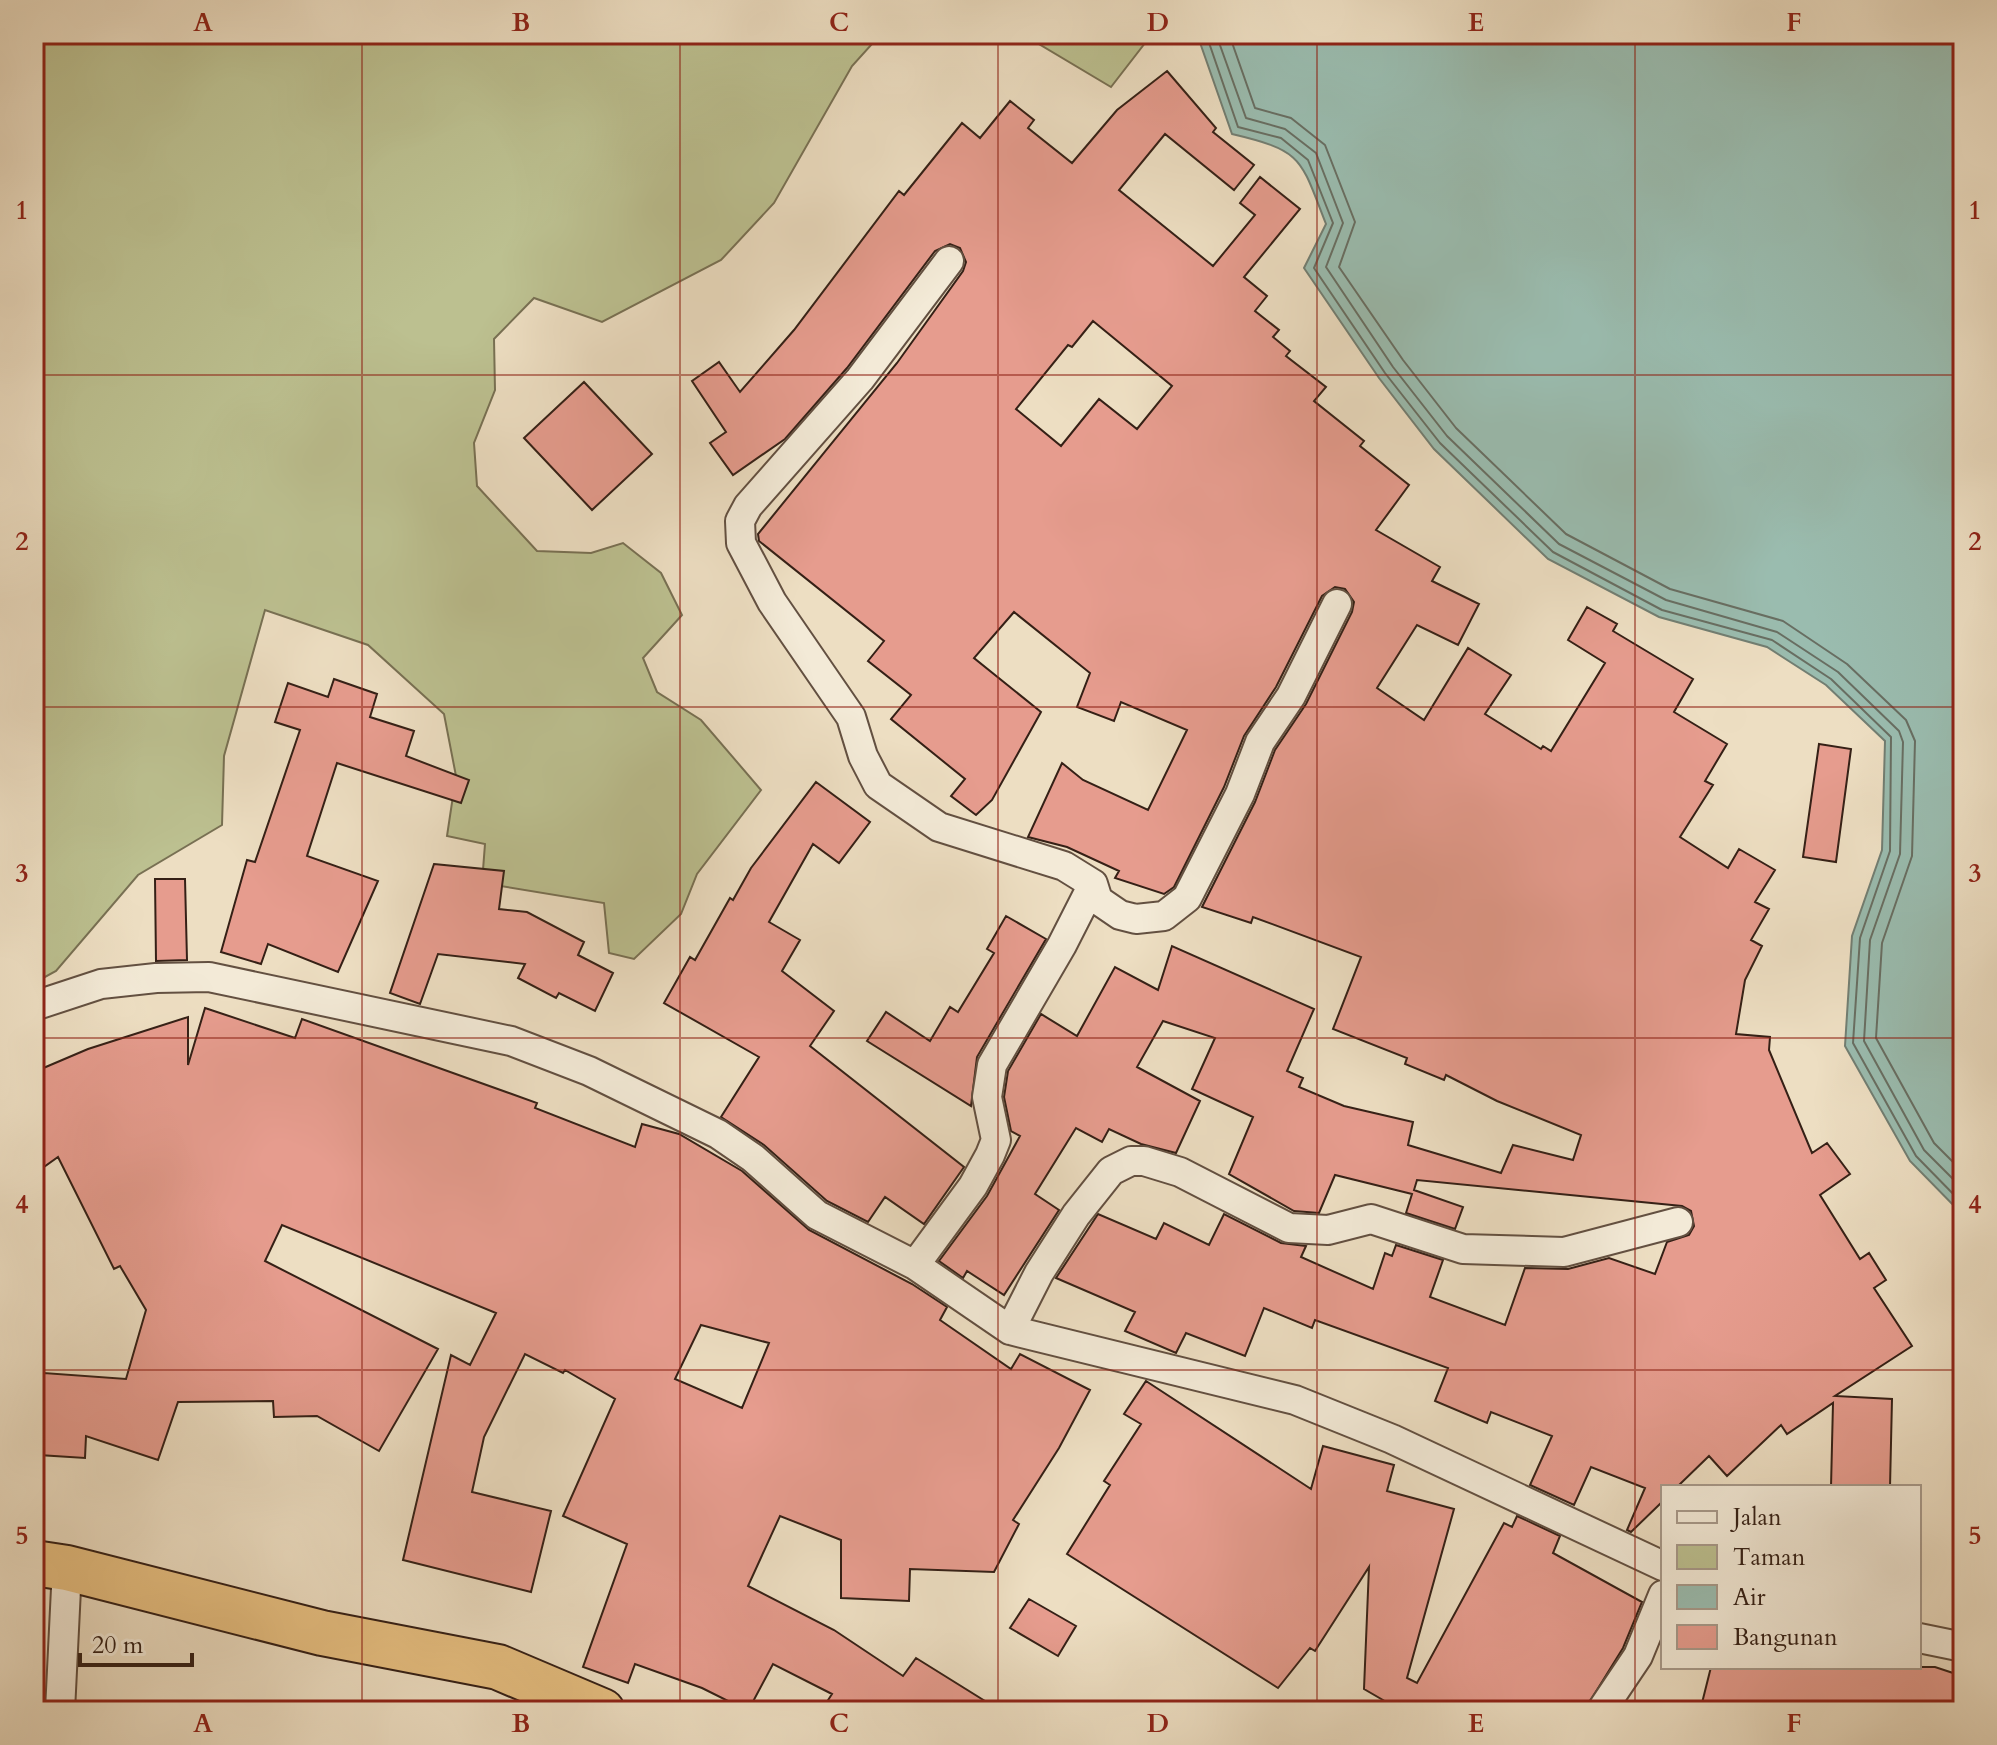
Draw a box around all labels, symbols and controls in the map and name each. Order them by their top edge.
text: A [193,5,213,40]
text: B [512,5,530,40]
text: C [829,5,849,40]
text: D [1147,5,1169,40]
text: E [1468,5,1484,40]
text: F [1786,5,1802,40]
text: 1 [15,193,29,228]
text: 1 [1968,193,1982,228]
text: 2 [15,524,29,559]
text: 2 [1968,524,1982,559]
text: 3 [15,856,29,891]
text: 3 [1968,856,1982,891]
text: 4 [15,1187,29,1222]
text: 4 [1968,1187,1982,1222]
legend [1661,1485,1921,1669]
text: Jalan [1730,1501,1782,1534]
text: 5 [15,1518,29,1553]
text: 5 [1968,1518,1982,1553]
text: Taman [1733,1541,1806,1574]
text: Air [1733,1581,1766,1614]
scale bar [80,1617,192,1667]
text: Bangunan [1733,1621,1838,1654]
text: 20 m [92,1629,144,1662]
text: A [193,1706,213,1741]
text: B [512,1706,530,1741]
text: C [829,1706,849,1741]
text: D [1147,1706,1169,1741]
text: E [1468,1706,1484,1741]
text: F [1786,1706,1802,1741]

